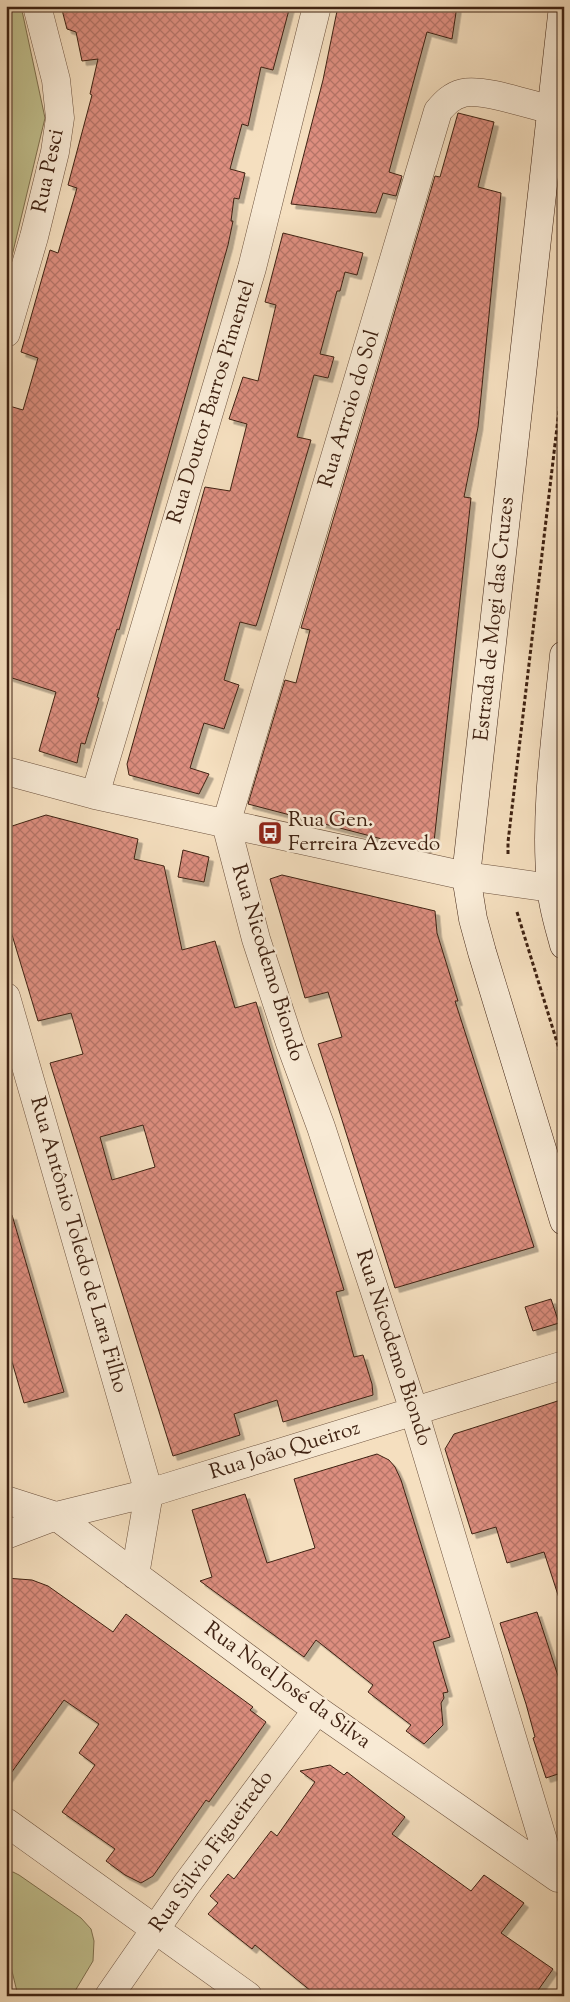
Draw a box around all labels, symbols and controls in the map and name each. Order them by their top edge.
street label: Rua Pesci [25,126,73,216]
street label: Rua Doutor Barros Pimentel [161,276,264,528]
street label: Rua Arroio do Sol [312,326,388,492]
street label: Estrada de Mogi das Cruzes [467,495,523,743]
place label: Rua Gen. Ferreira Azevedo [288,806,440,860]
bus stop icon: Rua Gen. Ferreira Azevedo [257,820,283,846]
street label: Rua Nicodemo Biondo [223,861,311,1065]
street label: Rua Antônio Toledo de Lara Filho [21,1093,135,1397]
street label: Rua Nicodemo Biondo [347,1246,439,1450]
street label: Rua João Queiroz [206,1414,364,1488]
street label: Rua Noel José da Silva [197,1615,377,1757]
street label: Rua Silvio Figueiredo [143,1765,281,1939]

